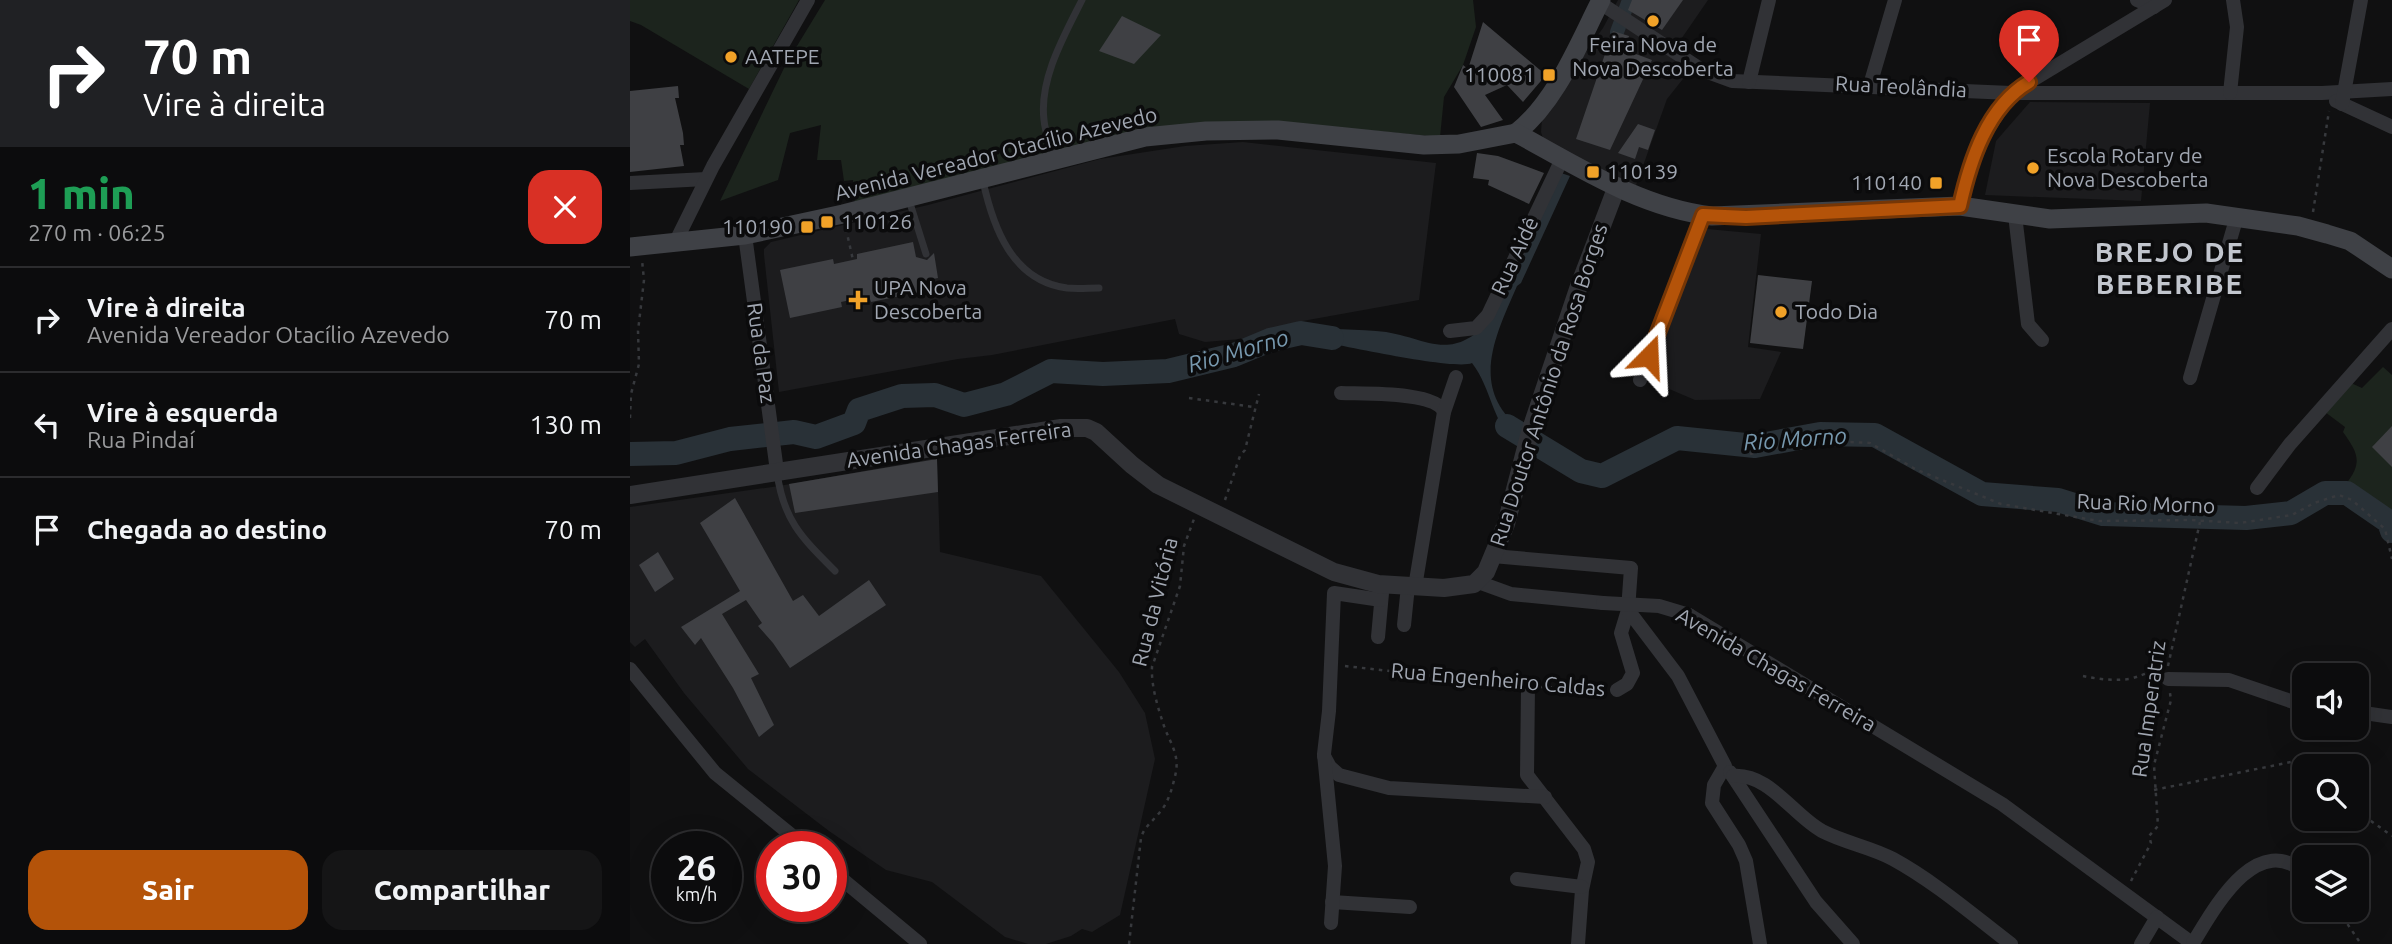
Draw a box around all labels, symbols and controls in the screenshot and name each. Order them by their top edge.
pin [1999,10,2059,82]
marker: Feira Nova de Nova Descoberta [1645,13,1661,29]
icon: arrive [2010,21,2048,59]
icon: right [28,28,119,119]
text: 70 m [143,28,252,83]
place label: Feira Nova de Nova Descoberta [1572,32,1734,80]
place label: AATEPE [745,44,820,68]
marker: AATEPE [723,49,739,65]
place label: 110081 [1464,62,1535,86]
marker: 110081 [1541,67,1557,83]
street label: Rua Teolândia [1835,71,1967,101]
text: Vire à direita [143,86,326,122]
street label: Avenida Vereador Otacílio Azevedo [832,101,1159,205]
place label: Escola Rotary de Nova Descoberta [2047,143,2208,191]
place label: 110139 [1607,159,1678,183]
marker: Escola Rotary de Nova Descoberta [2025,160,2041,176]
marker: 110139 [1585,164,1601,180]
text: 1 min [28,170,135,217]
button: close [528,170,602,244]
place label: 110140 [1851,170,1922,194]
marker: 110140 [1928,175,1944,191]
place label: 110126 [841,209,912,233]
street label: Rua Aidê [1486,213,1543,298]
place label: 110190 [722,214,793,238]
marker: 110126 [819,214,835,230]
marker: 110190 [799,219,815,235]
text: 270 m · 06:25 [28,220,166,245]
street label: Rua Doutor Antônio da Rosa Borges [1484,220,1612,549]
district label: BREJO DE BEBERIBE [2095,236,2245,299]
place label: UPA Nova Descoberta [874,275,982,323]
marker: UPA Nova Descoberta [848,290,868,310]
text: Vire à direita [87,293,246,322]
place label: Todo Dia [1795,299,1878,323]
icon: right [28,301,66,339]
street label: Rua da Paz [743,301,781,405]
marker: Todo Dia [1773,304,1789,320]
text: 70 m [544,305,602,334]
position arrow [1612,319,1686,393]
text: Avenida Vereador Otacílio Azevedo [87,322,450,347]
water label: Rio Morno [1185,324,1291,377]
text: Vire à esquerda [87,398,278,427]
icon: left [28,406,66,444]
text: 130 m [530,410,602,439]
street label: Avenida Chagas Ferreira [845,416,1073,472]
water label: Rio Morno [1742,422,1847,455]
text: Rua Pindaí [87,427,195,452]
street label: Rua Rio Morno [2076,489,2216,517]
icon: arrive [28,511,66,549]
text: Chegada ao destino [87,515,327,544]
text: 70 m [544,515,602,544]
street label: Rua da Vitória [1126,535,1182,669]
street label: Avenida Chagas Ferreira [1672,602,1881,736]
street label: Rua Imperatriz [2127,639,2169,779]
street label: Rua Engenheiro Caldas [1390,658,1606,700]
map controls [2292,663,2369,922]
button: sound [2292,663,2369,740]
button: search [2292,754,2369,831]
speed limit sign: 30 [756,831,847,922]
button: layers [2292,845,2369,922]
text: 26 [677,847,716,887]
button: Sair [28,850,308,930]
button: Compartilhar [322,850,602,930]
text: km/h [676,884,717,904]

